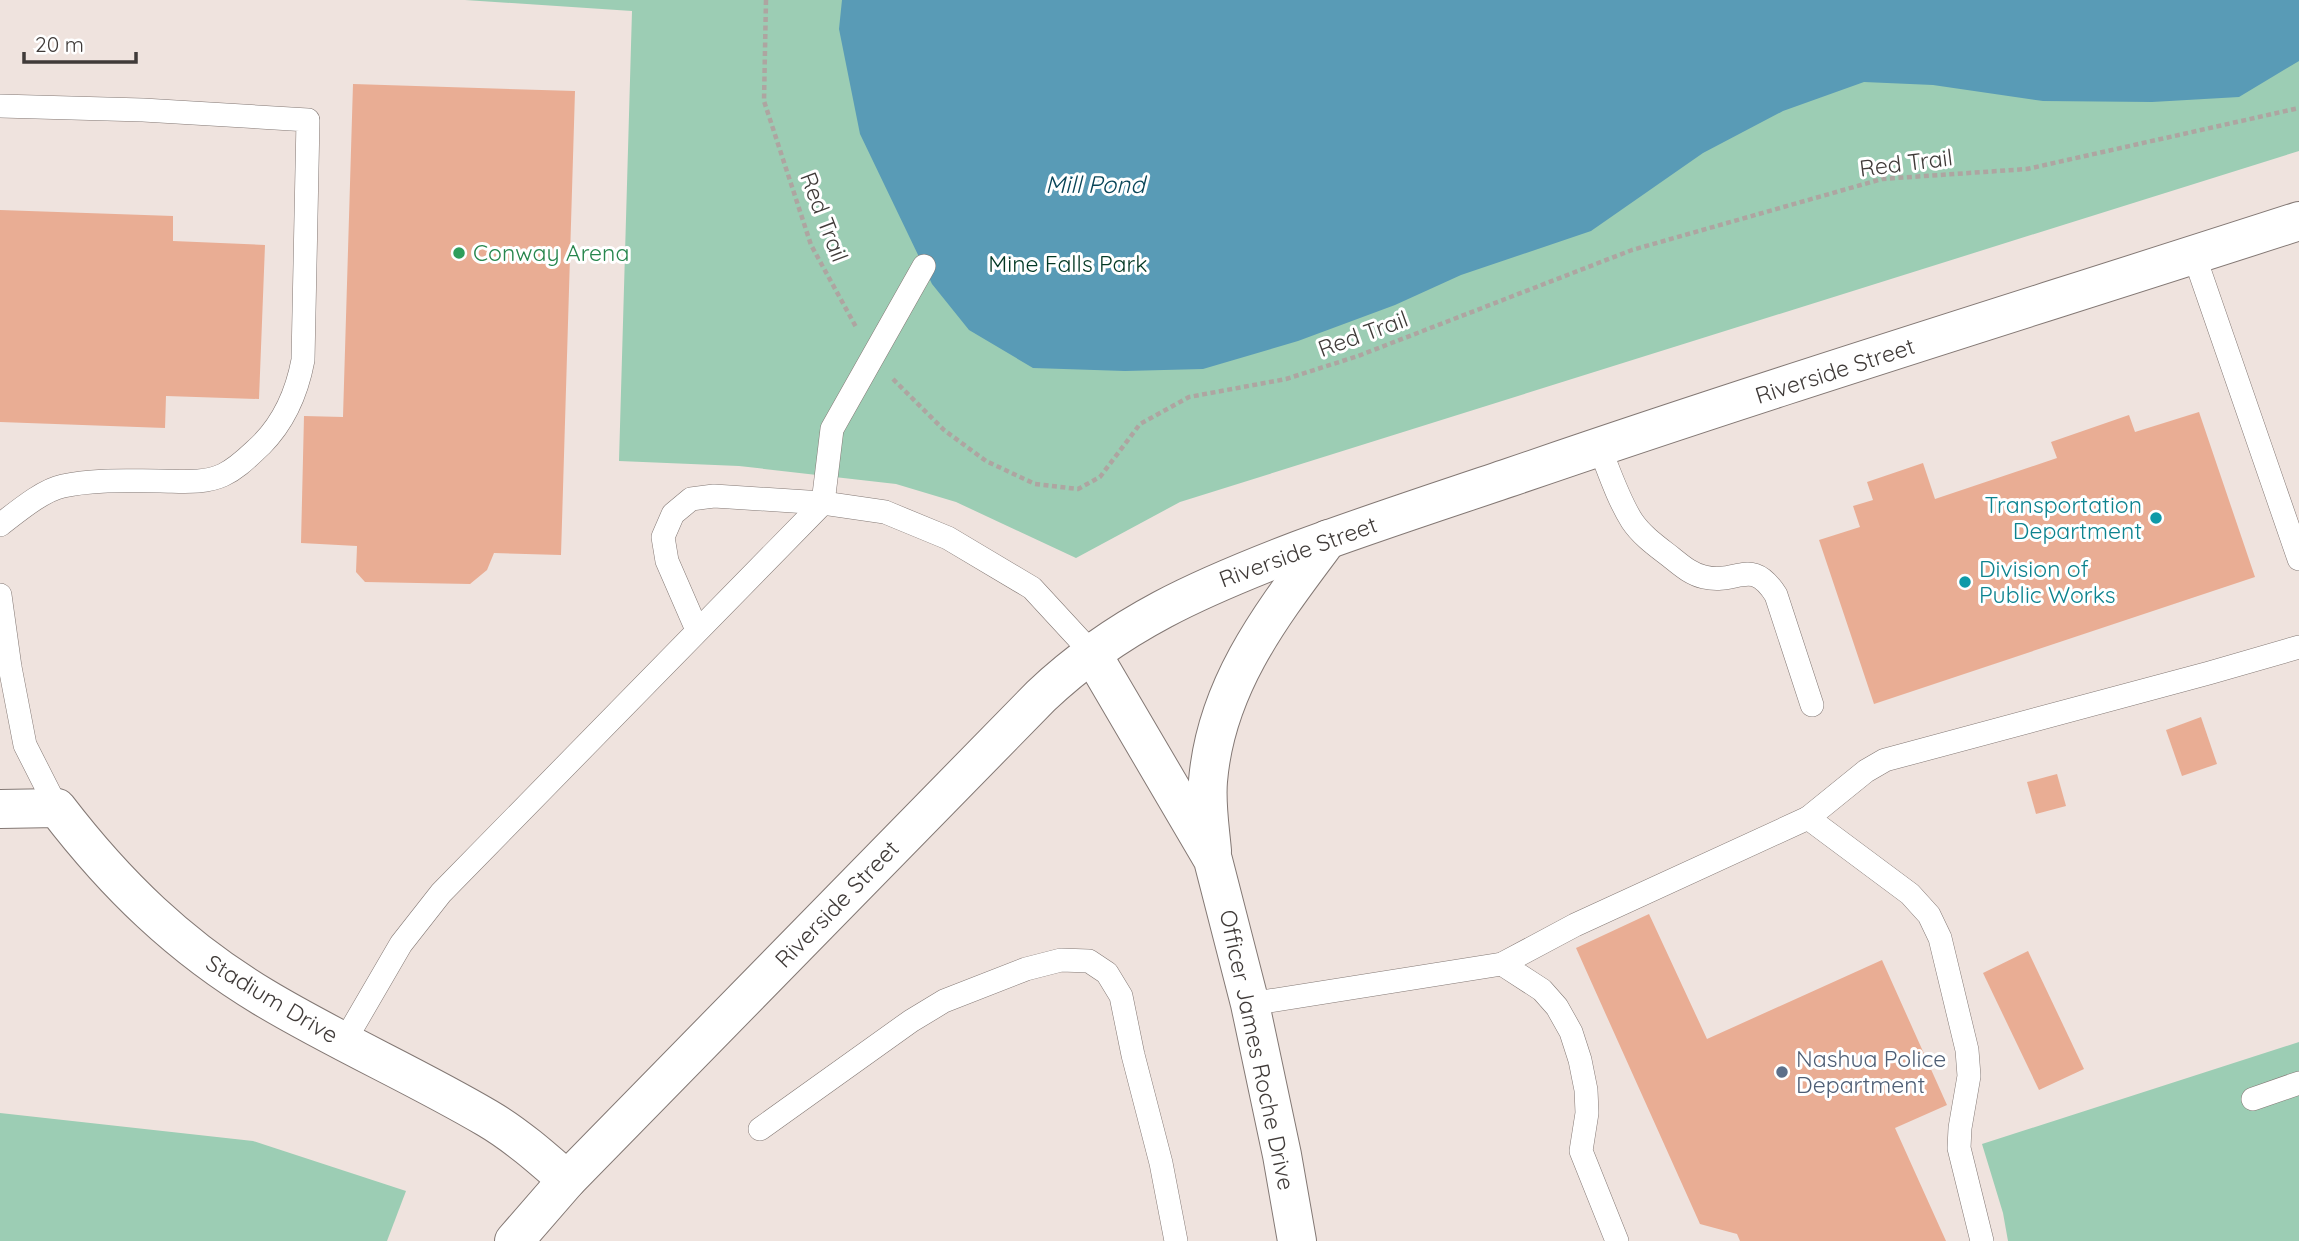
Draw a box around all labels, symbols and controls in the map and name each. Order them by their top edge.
scale bar [24,21,136,65]
text: 20 m [35,31,84,57]
street label: Red Trail [1858,142,1954,183]
street label: Red Trail [794,168,855,266]
water label: Mill Pond [1045,169,1148,199]
place label: Conway Arena [473,238,629,267]
marker: Conway Arena [451,245,467,261]
park label: Mine Falls Park [988,249,1148,278]
street label: Red Trail [1314,304,1412,363]
street label: Riverside Street [1751,331,1918,410]
place label: Transportation Department [1985,490,2142,545]
street label: Riverside Street [1215,509,1381,594]
marker: Transportation Department [2148,510,2164,526]
place label: Division of Public Works [1979,554,2116,609]
marker: Division of Public Works [1957,574,1973,590]
street label: Riverside Street [769,834,905,973]
street label: Officer James Roche Drive [1214,907,1301,1193]
street label: Stadium Drive [201,948,344,1049]
place label: Nashua Police Department [1796,1044,1946,1099]
marker: Nashua Police Department [1774,1064,1790,1080]

